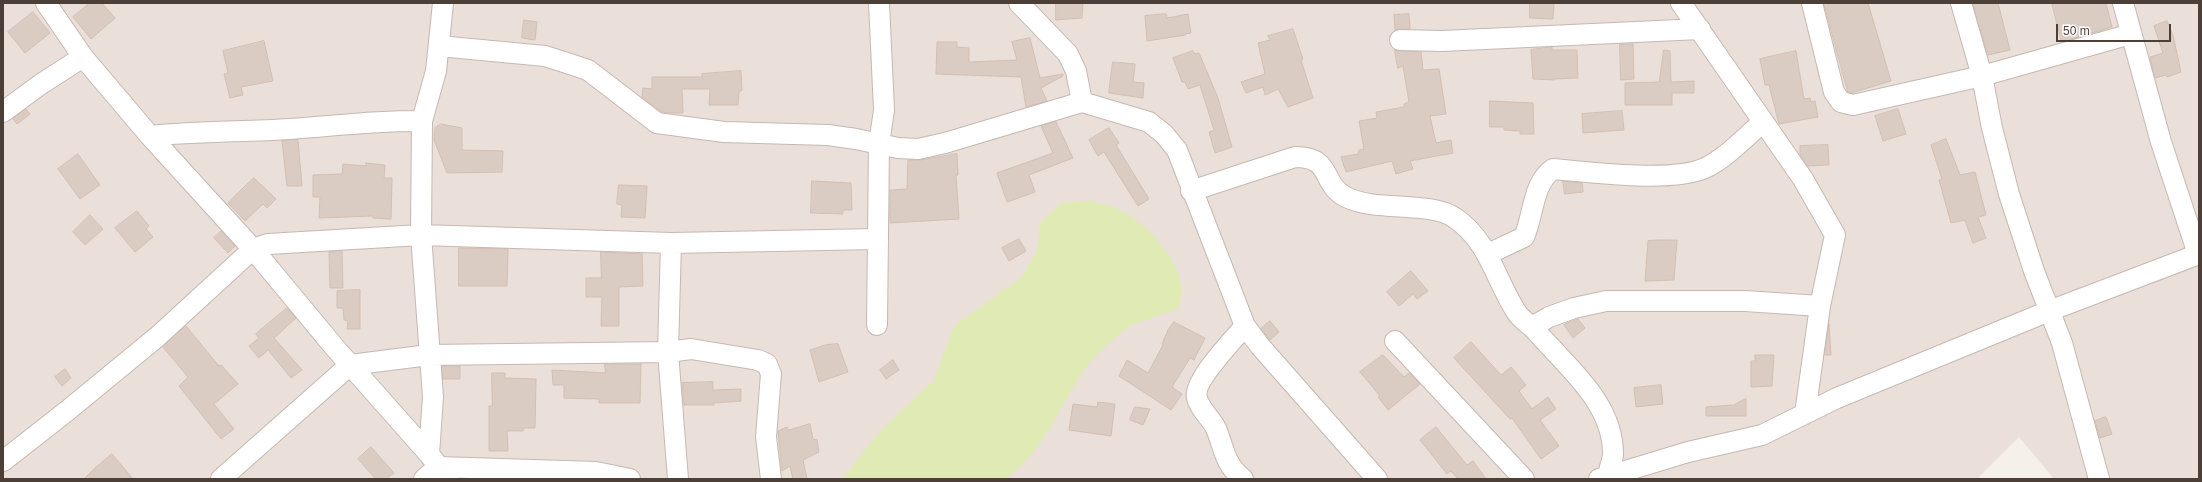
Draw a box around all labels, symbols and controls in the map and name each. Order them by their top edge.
scale bar [2058,16,2173,42]
text: 50 m [2063,24,2090,38]

